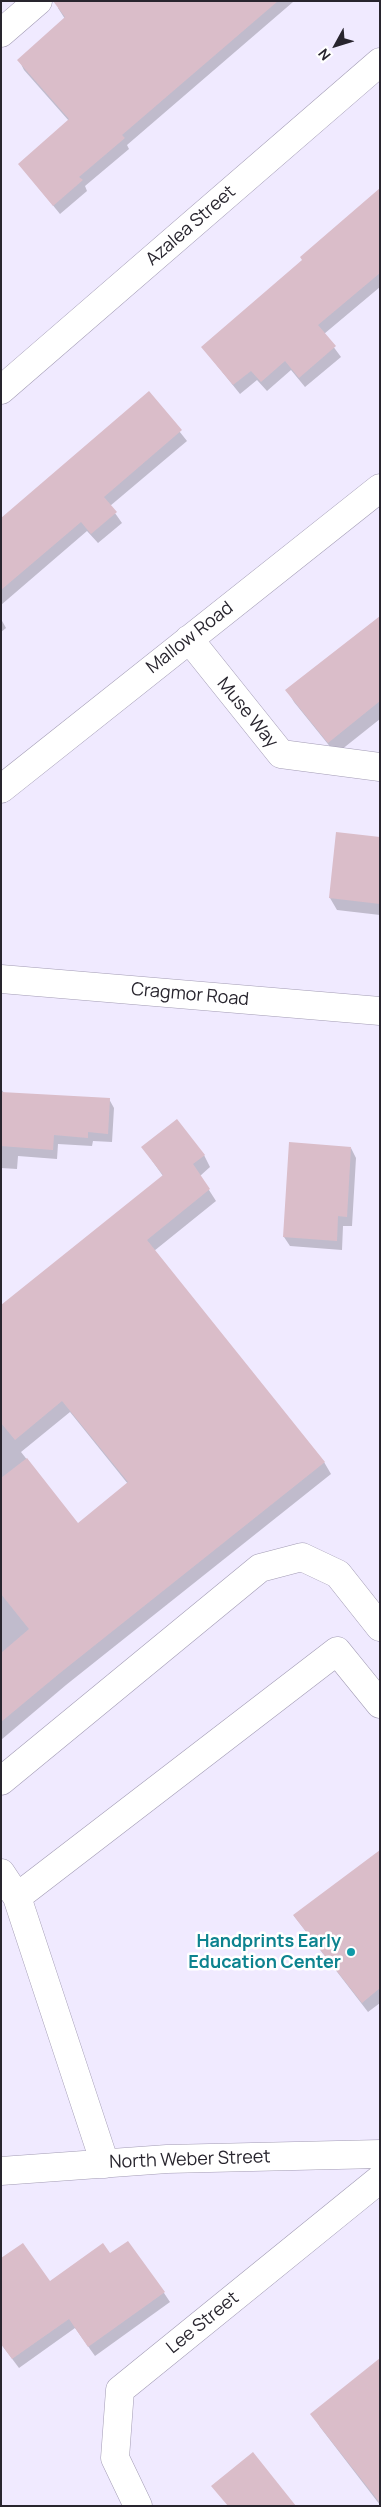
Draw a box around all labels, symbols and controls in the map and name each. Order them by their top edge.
north arrow [311,20,361,70]
text: N [313,45,335,65]
street label: Azalea Street [142,181,240,271]
street label: Mallow Road [142,598,238,678]
street label: Muse Way [212,673,282,753]
street label: Cragmor Road [130,979,250,1011]
place label: Handprints Early Education Center [188,1931,341,1974]
marker: Handprints Early Education Center [345,1946,357,1958]
street label: North Weber Street [109,2146,271,2174]
street label: Lee Street [163,2287,243,2359]

